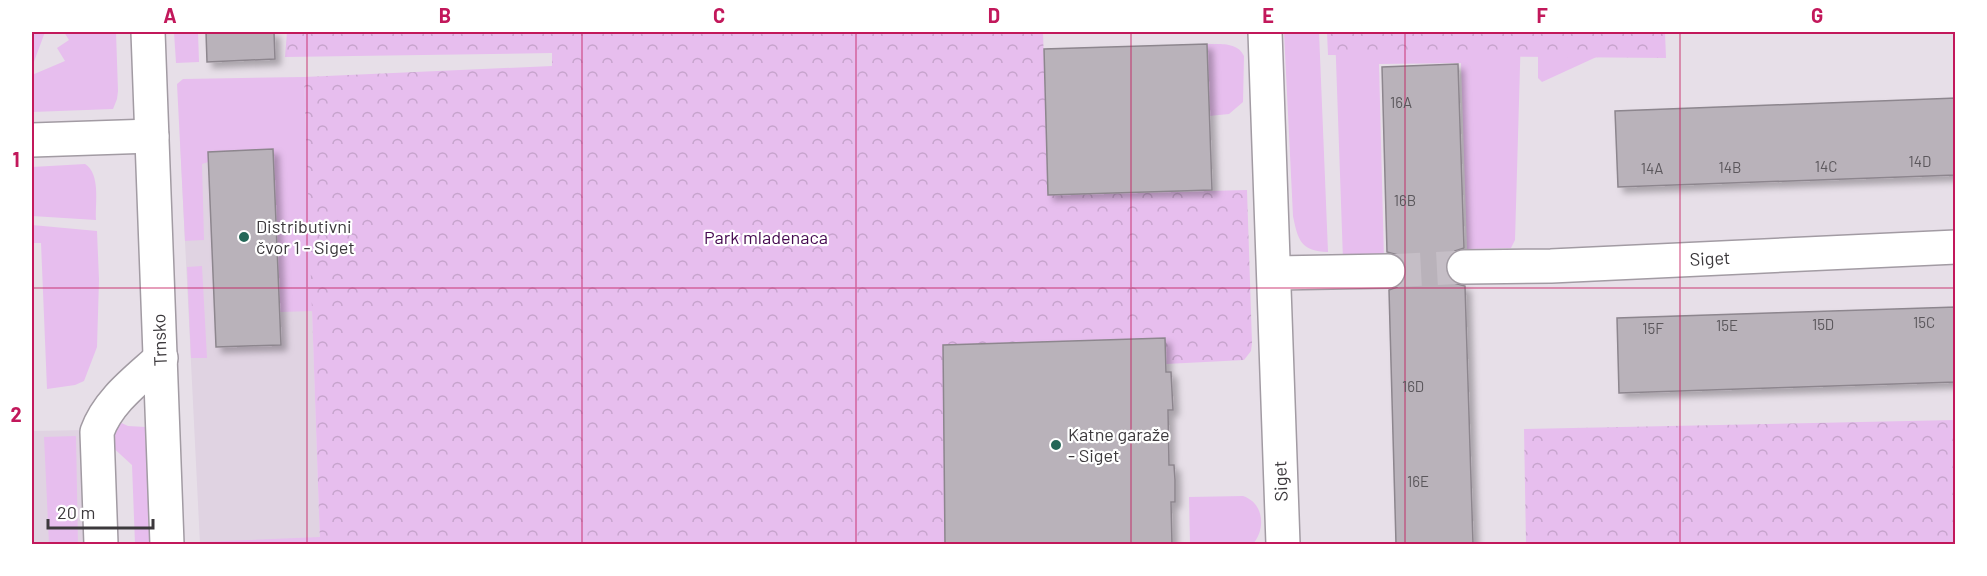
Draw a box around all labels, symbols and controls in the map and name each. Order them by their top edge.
text: A [163,3,177,27]
text: B [439,3,451,27]
text: C [713,3,725,27]
text: D [988,3,1000,27]
text: E [1262,3,1274,27]
text: F [1536,3,1548,27]
text: G [1811,3,1823,27]
house number: 16A [1390,93,1412,111]
text: 1 [12,147,20,171]
house number: 14D [1909,152,1931,170]
house number: 14C [1815,157,1837,175]
house number: 14B [1719,158,1741,176]
house number: 14A [1641,159,1663,177]
house number: 16B [1394,191,1416,209]
place label: Distributivni čvor 1 - Siget [256,215,355,258]
park label: Park mladenaca [704,226,828,248]
marker: Distributivni čvor 1 - Siget [237,230,251,244]
street label: Siget [1689,246,1731,270]
street label: Trnsko [147,313,171,367]
house number: 15C [1913,313,1935,331]
house number: 15D [1812,315,1834,333]
house number: 15E [1716,316,1738,334]
house number: 15F [1642,319,1664,337]
house number: 16D [1402,377,1424,395]
text: 2 [10,402,22,426]
place label: Katne garaže - Siget [1068,423,1170,466]
marker: Katne garaže - Siget [1049,438,1063,452]
street label: Siget [1268,460,1292,502]
house number: 16E [1407,472,1429,490]
scale bar [48,492,153,530]
text: 20 m [57,501,95,523]

